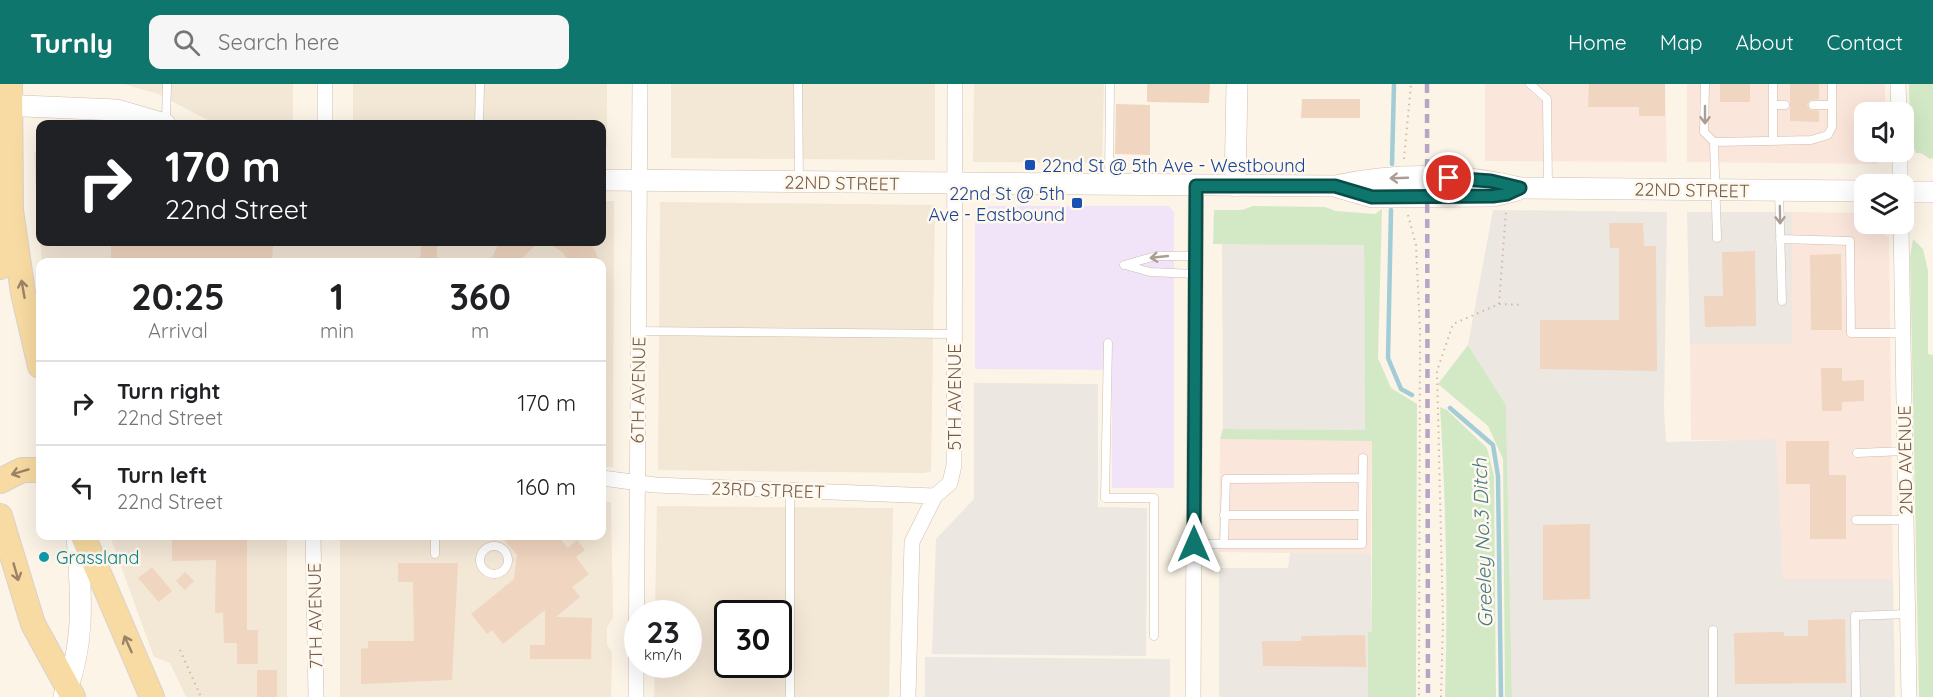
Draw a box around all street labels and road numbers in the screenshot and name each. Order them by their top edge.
street label: 22ND STREET [784,170,900,196]
street label: 22ND STREET [1634,177,1750,203]
street label: 6TH AVENUE [626,336,650,444]
street label: 5TH AVENUE [943,344,966,450]
street label: 2ND AVENUE [1893,405,1917,515]
street label: 23RD STREET [711,477,825,503]
street label: 7TH AVENUE [303,563,327,669]

